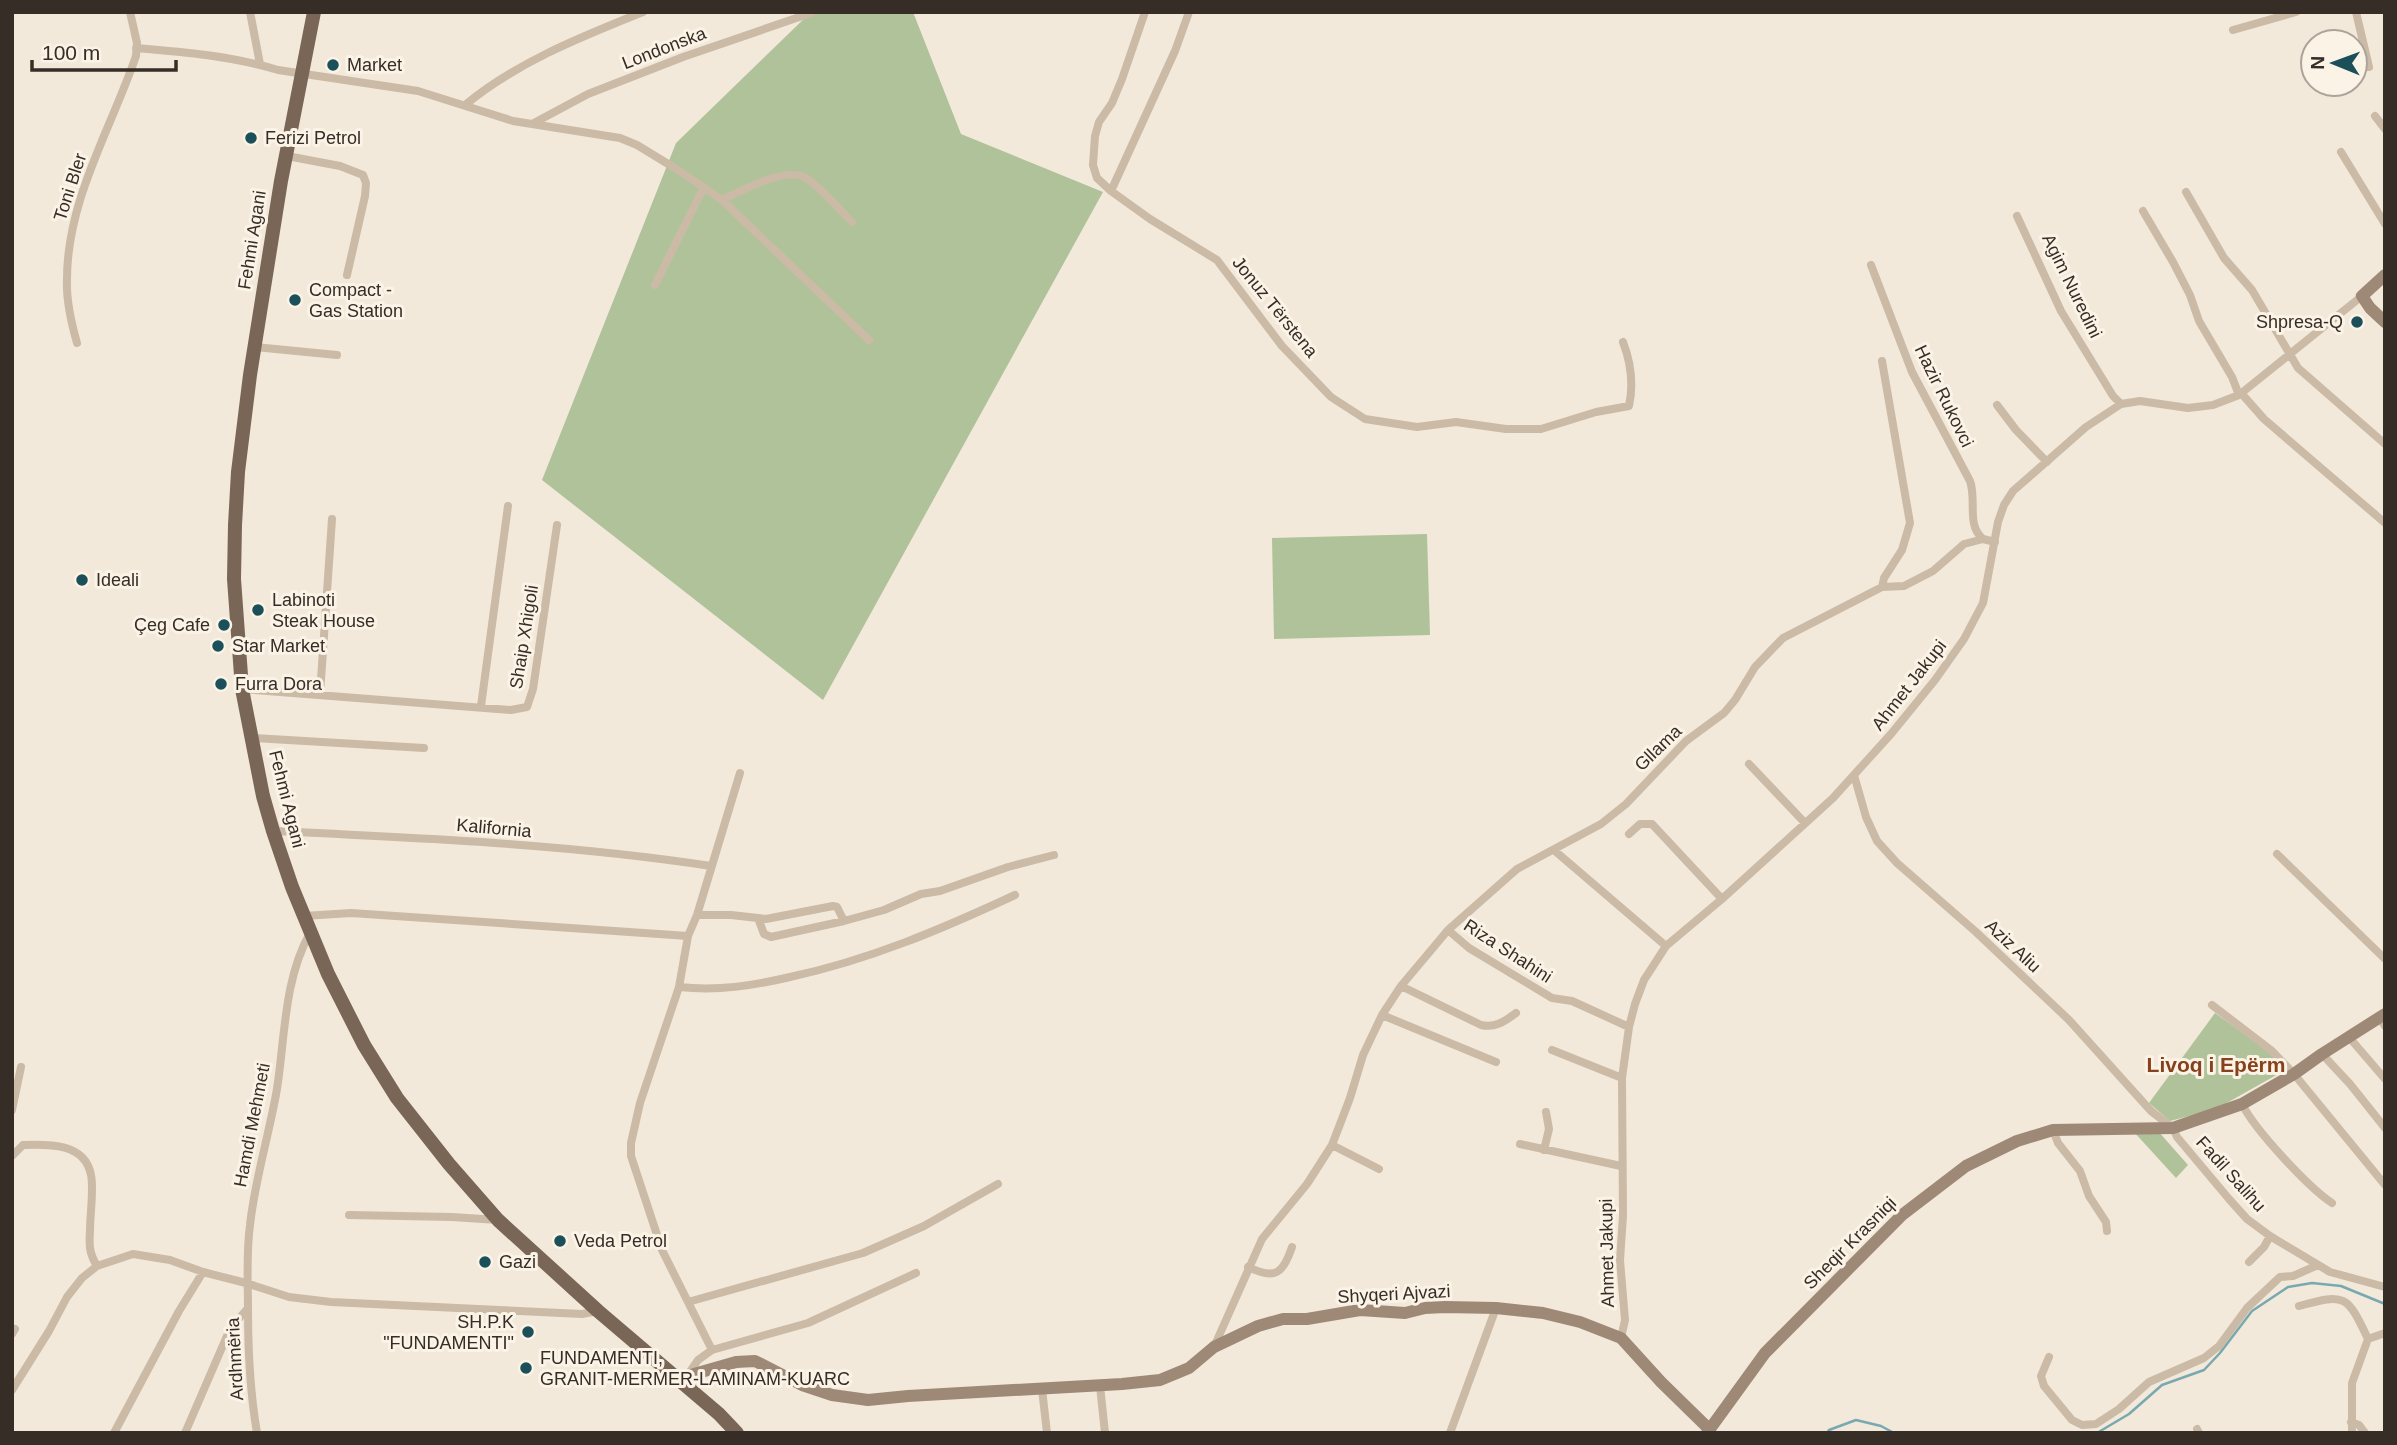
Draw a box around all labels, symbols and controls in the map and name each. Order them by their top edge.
street label: Londonska [619,23,710,73]
scale bar [32,28,175,72]
north arrow [2299,28,2369,98]
text: 100 m [42,41,100,64]
place label: Market [347,55,402,75]
text: N [2307,56,2328,70]
marker: Market [325,57,341,73]
place label: Ferizi Petrol [265,128,361,148]
marker: Ferizi Petrol [243,130,259,146]
street label: Toni Bler [50,151,90,223]
street label: Fehmi Agani [234,189,270,291]
street label: Agim Nuredini [2038,231,2106,341]
street label: Jonuz Tërstena [1228,253,1322,362]
place label: Compact - Gas Station [309,280,403,321]
marker: Compact - Gas Station [287,292,303,308]
place label: Shpresa-Q [2256,312,2343,332]
marker: Shpresa-Q [2349,314,2365,330]
street label: Hazir Rukovci [1911,342,1977,450]
place label: Ideali [96,570,139,590]
marker: Ideali [74,572,90,588]
street label: Shaip Xhigoli [506,584,542,690]
place label: Labinoti Steak House [272,590,375,631]
marker: Labinoti Steak House [250,602,266,618]
place label: Çeg Cafe [134,615,210,635]
marker: Çeg Cafe [216,617,232,633]
place label: Star Market [232,636,325,656]
street label: Ahmet Jakupi [1868,636,1950,734]
marker: Star Market [210,638,226,654]
place label: Furra Dora [235,674,323,694]
marker: Furra Dora [213,676,229,692]
street label: Gllama [1631,720,1686,775]
street label: Fehmi Agani [265,748,309,850]
street label: Kalifornia [456,815,533,841]
street label: Riza Shahini [1460,915,1556,987]
street label: Aziz Aliu [1981,915,2045,977]
district label: Livoq i Epërm [2147,1053,2285,1076]
street label: Hamdi Mehmeti [230,1061,274,1189]
street label: Fadil Salihu [2192,1132,2270,1216]
street label: Sheqir Krasniqi [1800,1193,1900,1293]
street label: Ahmet Jakupi [1596,1198,1618,1308]
place label: Veda Petrol [574,1231,667,1251]
marker: Veda Petrol [552,1233,568,1249]
place label: Gazi [499,1252,536,1272]
marker: Gazi [477,1254,493,1270]
street label: Shyqeri Ajvazi [1337,1281,1451,1307]
place label: SH.P.K "FUNDAMENTI" [383,1312,514,1353]
street label: Ardhmëria [223,1316,247,1401]
marker: SH.P.K "FUNDAMENTI" [520,1324,536,1340]
place label: FUNDAMENTI, GRANIT-MERMER-LAMINAM-KUARC [540,1348,850,1389]
marker: FUNDAMENTI, GRANIT-MERMER-LAMINAM-KUARC [518,1360,534,1376]

